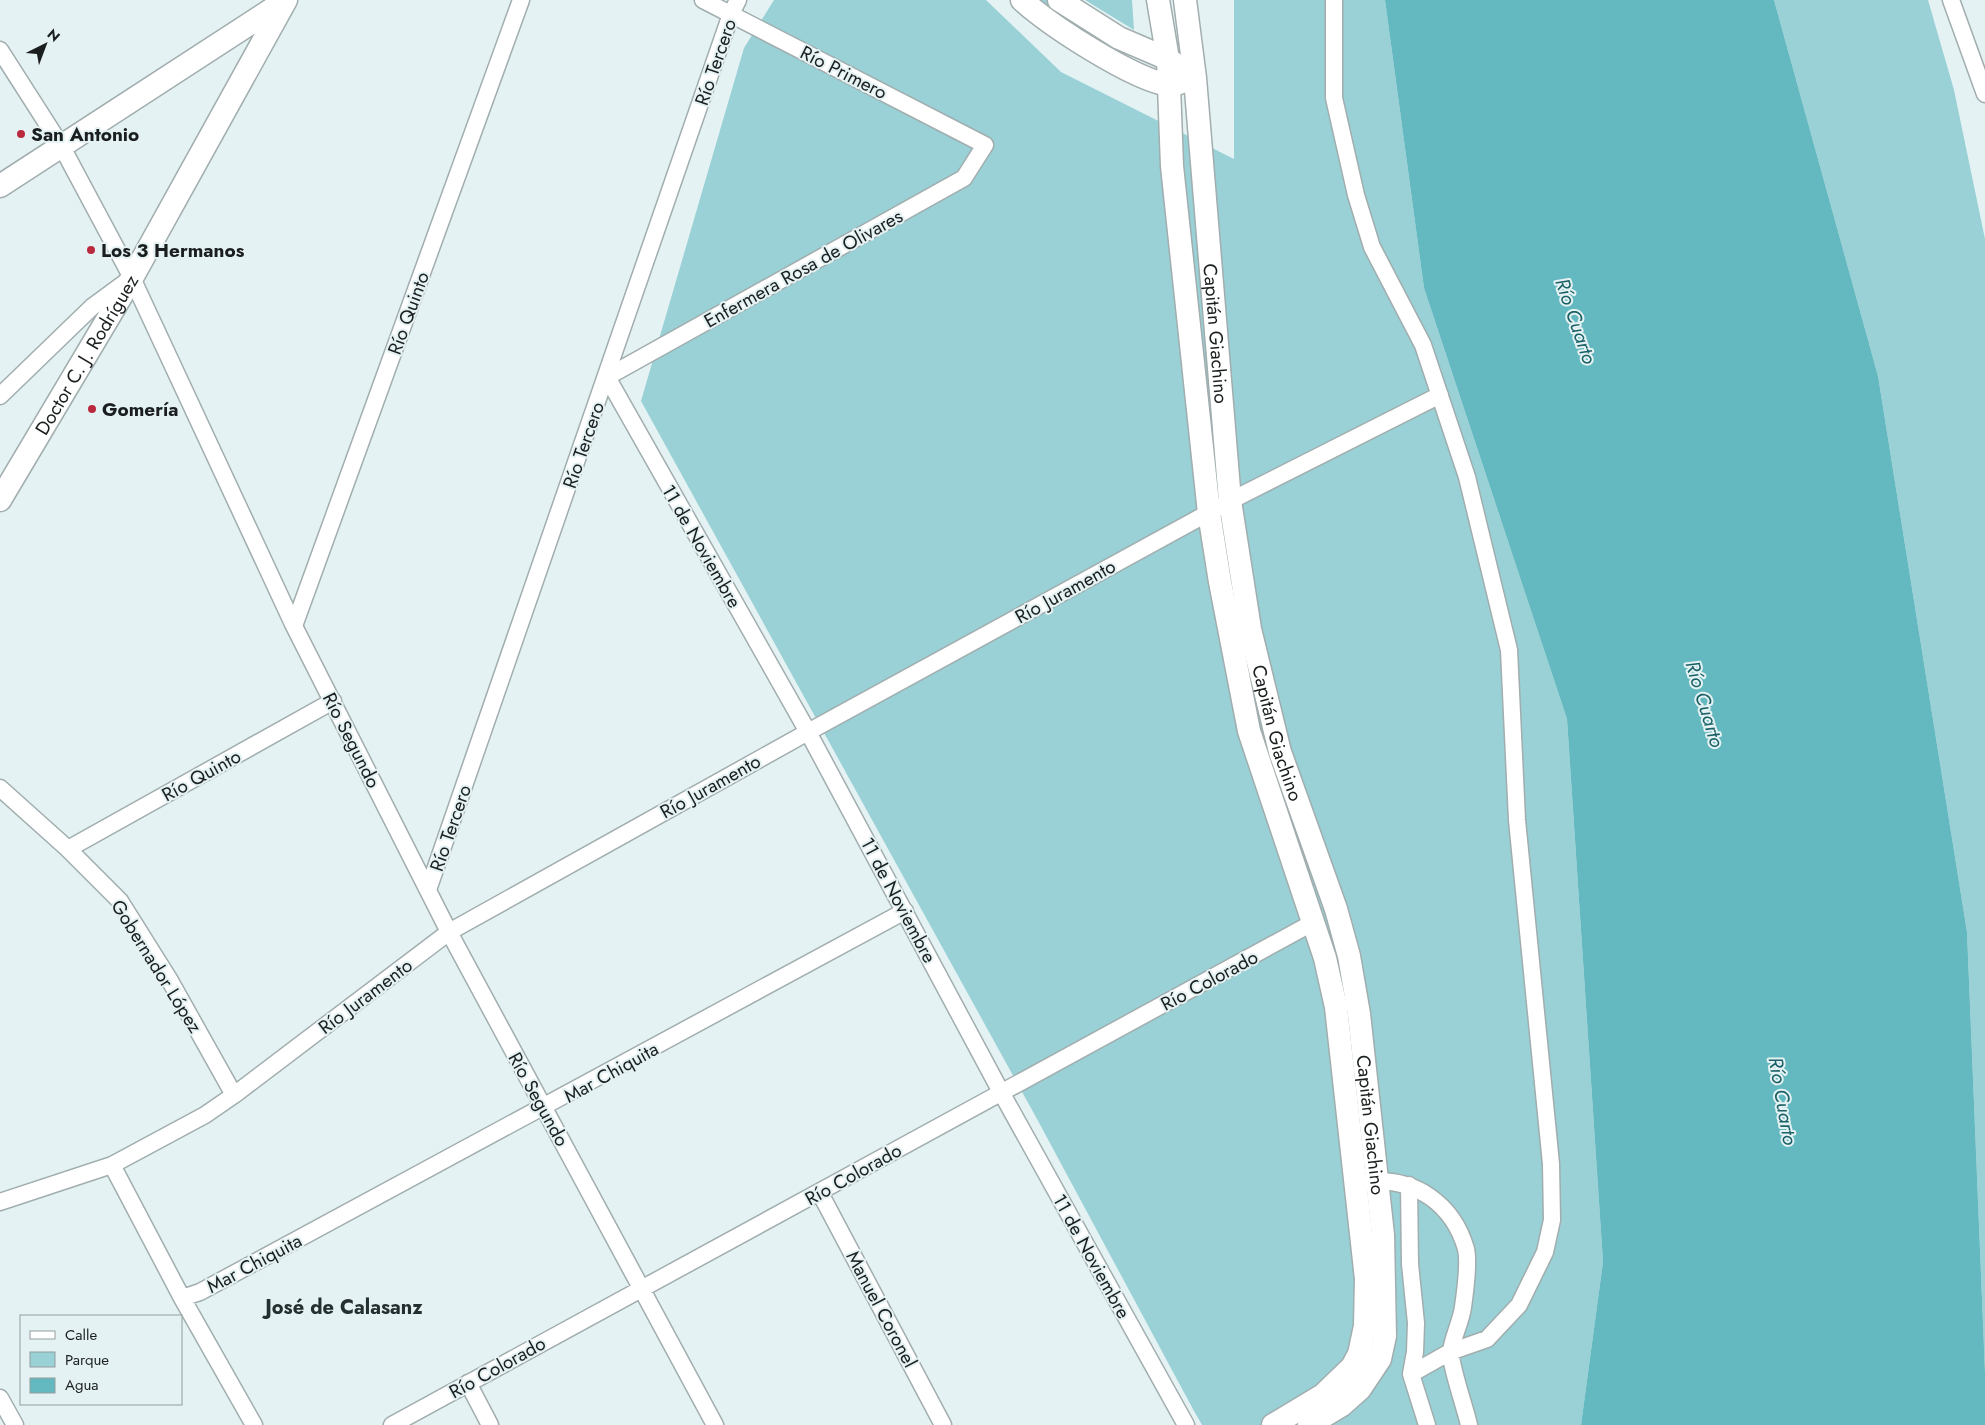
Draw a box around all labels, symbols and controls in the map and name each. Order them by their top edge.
street label: Río Tercero [688,15,743,109]
north arrow [20,20,70,70]
text: N [43,24,65,46]
street label: Río Primero [796,39,892,106]
place label: San Antonio [31,121,139,148]
marker: San Antonio [15,128,27,140]
street label: Enfermera Rosa de Olivares [699,202,908,334]
place label: Los 3 Hermanos [101,237,245,264]
marker: Los 3 Hermanos [85,244,97,256]
street label: Capitán Giachino [1196,262,1235,405]
street label: Río Quinto [381,268,436,358]
street label: Doctor C. J. Rodríguez [29,270,145,440]
water label: Río Cuarto [1547,274,1604,368]
place label: Gomería [102,396,178,423]
street label: Río Tercero [556,398,611,492]
marker: Gomería [86,403,98,415]
street label: 11 de Noviembre [655,479,748,613]
street label: Río Juramento [1010,553,1120,630]
water label: Río Cuarto [1678,657,1732,751]
street label: Capitán Giachino [1245,662,1309,805]
street label: Río Segundo [316,688,387,793]
street label: Río Quinto [157,743,246,808]
street label: Río Juramento [655,748,765,825]
street label: Río Tercero [423,781,478,875]
street label: 11 de Noviembre [854,833,943,968]
street label: Gobernador López [105,894,209,1038]
street label: Río Colorado [1156,943,1263,1017]
street label: Río Juramento [313,952,418,1041]
street label: Mar Chiquita [559,1035,663,1109]
street label: Río Segundo [502,1047,576,1151]
street label: Capitán Giachino [1350,1053,1392,1196]
water label: Río Cuarto [1761,1055,1805,1148]
street label: Río Colorado [800,1137,906,1212]
street label: 11 de Noviembre [1046,1189,1137,1324]
street label: Mar Chiquita [202,1227,307,1300]
street label: Manuel Coronel [839,1246,924,1372]
district label: José de Calasanz [261,1293,423,1322]
legend [20,1315,182,1405]
text: Calle [65,1324,97,1346]
street label: Río Colorado [444,1330,550,1405]
text: Parque [65,1349,109,1371]
text: Agua [65,1374,99,1396]

